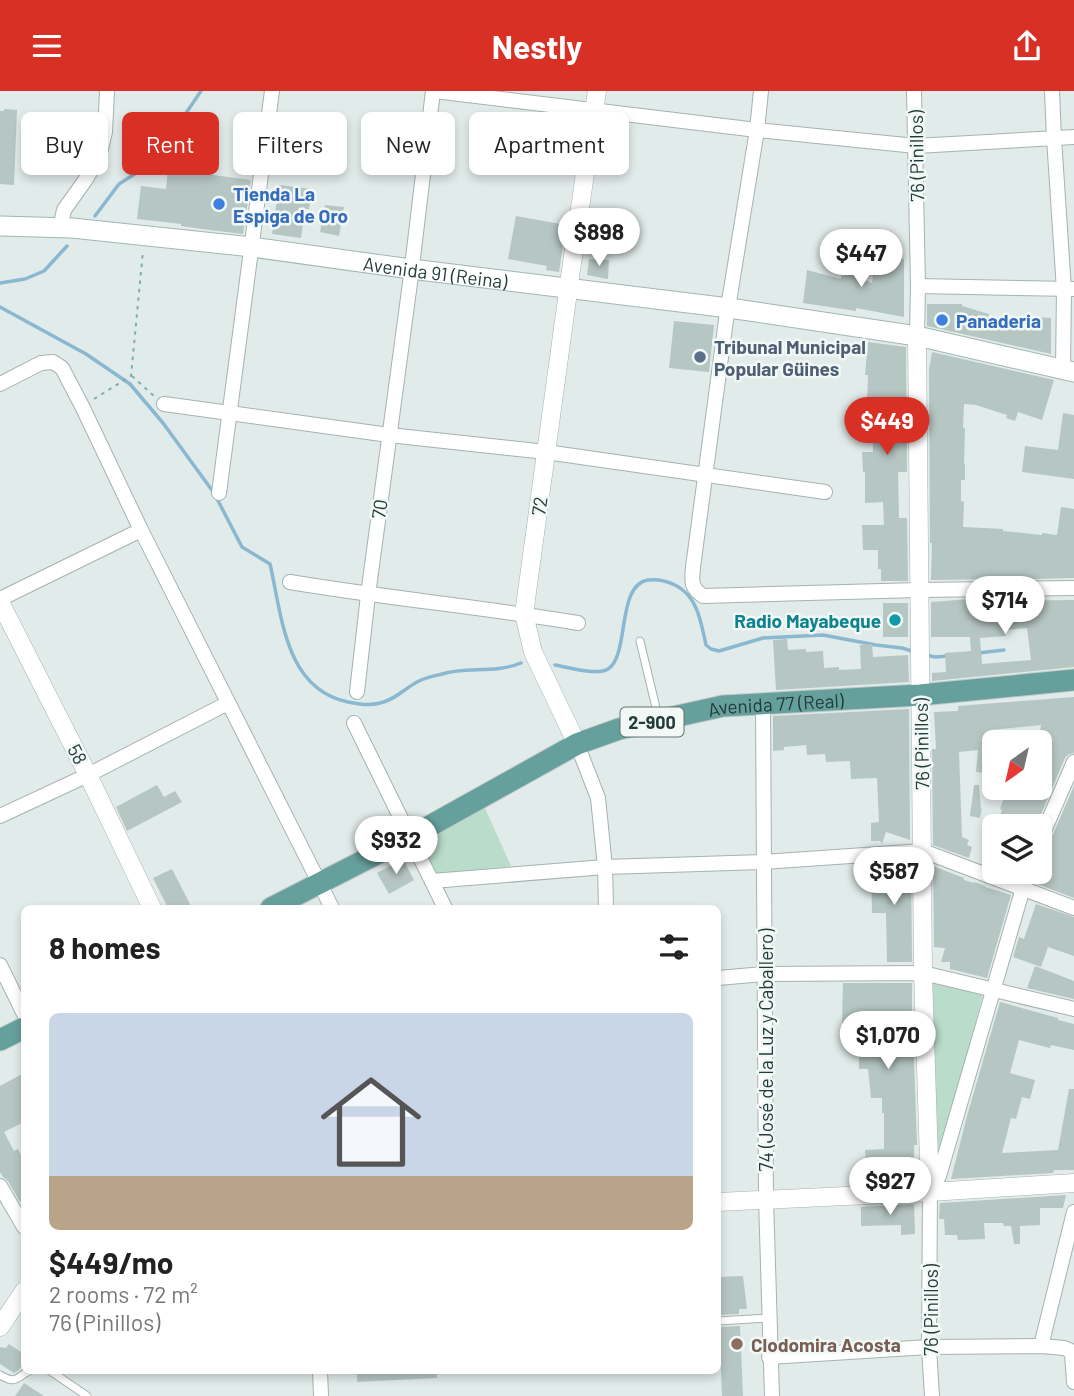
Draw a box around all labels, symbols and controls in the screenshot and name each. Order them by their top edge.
icon: menu [28,27,66,65]
text: Nestly [492,27,582,65]
icon: share [1008,27,1046,65]
street label: 76 (Pinillos) [904,109,928,202]
chip: Buy [21,112,108,175]
chip: Rent [122,112,219,175]
chip: Filters [233,112,347,175]
chip: New [361,112,455,175]
chip: Apartment [469,112,629,175]
place label: Tienda La Espiga de Oro [233,182,348,227]
marker: Tienda La Espiga de Oro [211,196,227,212]
pin: $898 [558,209,640,268]
text: $898 [574,217,624,245]
pin: $447 [820,229,902,289]
text: $447 [836,238,886,266]
street label: Avenida 91 (Reina) [362,251,510,292]
place label: Panaderia [956,309,1041,332]
marker: Panaderia [934,312,950,328]
place label: Tribunal Municipal Popular Güines [714,335,866,380]
marker: Tribunal Municipal Popular Güines [692,349,708,365]
pin: $449 [846,397,928,457]
text: $449 [860,406,914,434]
street label: 72 [526,495,552,517]
street label: 70 [366,498,392,520]
pin: $714 [964,577,1046,636]
text: $714 [982,585,1028,613]
place label: Radio Mayabeque [734,609,881,632]
marker: Radio Mayabeque [887,612,903,628]
street label: Avenida 77 (Real) [705,688,845,721]
street label: 76 (Pinillos) [909,697,933,790]
road number: 2-900 [620,707,684,737]
north arrow [982,730,1052,800]
map controls [982,730,1052,884]
street label: 58 [63,740,93,768]
button: layers [982,814,1052,884]
pin: $932 [355,817,437,876]
text: $932 [371,825,421,853]
pin: $587 [853,847,935,907]
text: $587 [869,856,919,884]
icon: filters [655,928,693,966]
street label: 74 (José de la Luz y Caballero) [754,928,777,1171]
text: 8 homes [49,929,160,965]
pin: $1,070 [831,1011,945,1071]
text: $1,070 [856,1020,920,1048]
icon: home [308,1059,434,1185]
pin: $927 [849,1157,931,1217]
text: $927 [865,1166,915,1194]
text: $449/mo [49,1244,173,1280]
street label: 76 (Pinillos) [919,1263,942,1356]
text: 2 rooms · 72 m² [49,1280,198,1308]
text: 76 (Pinillos) [49,1308,160,1336]
place label: Clodomira Acosta [751,1333,901,1356]
marker: Clodomira Acosta [729,1336,745,1352]

